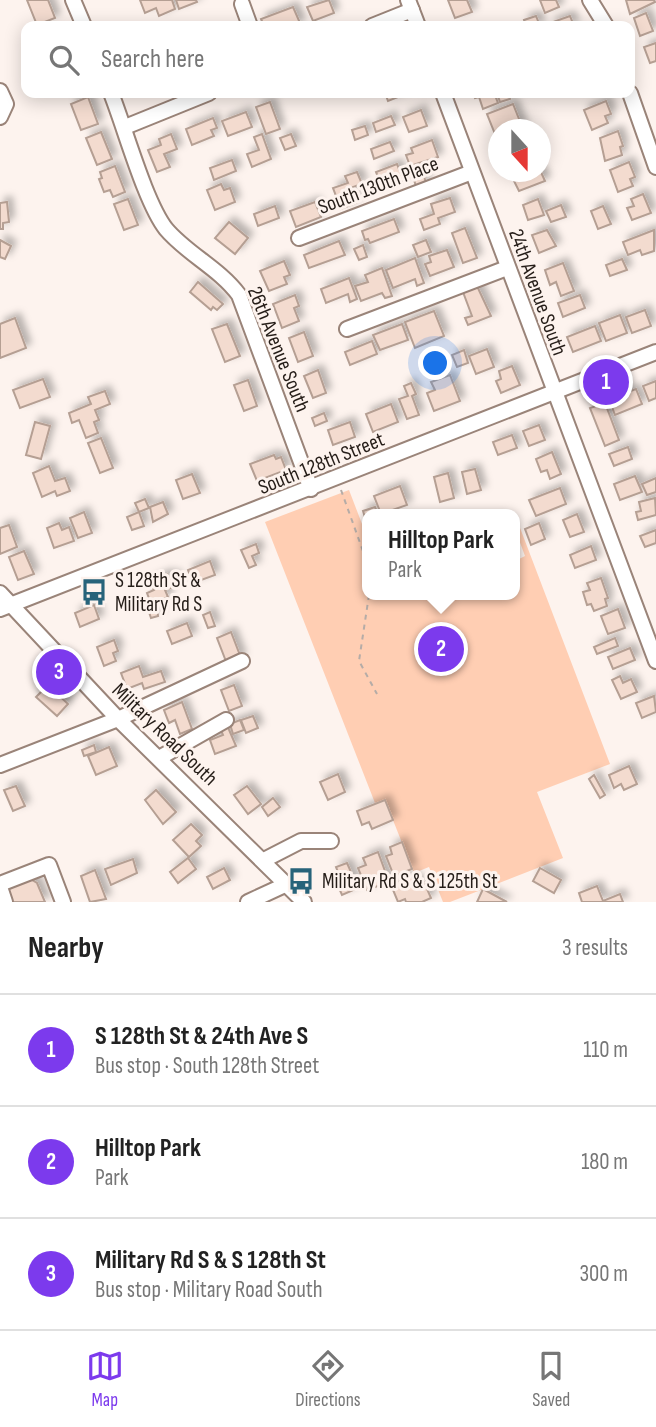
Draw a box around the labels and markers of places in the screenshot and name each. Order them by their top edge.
pin: 1 [583,356,629,408]
place label: S 128th St & Military Rd S [115,568,202,617]
bus stop icon: S 128th St & Military Rd S [79,577,109,607]
pin: 2 [418,623,464,675]
pin: 3 [36,646,82,698]
bus stop icon: Military Rd S & S 125th St [286,866,316,896]
place label: Military Rd S & S 125th St [322,869,498,894]

